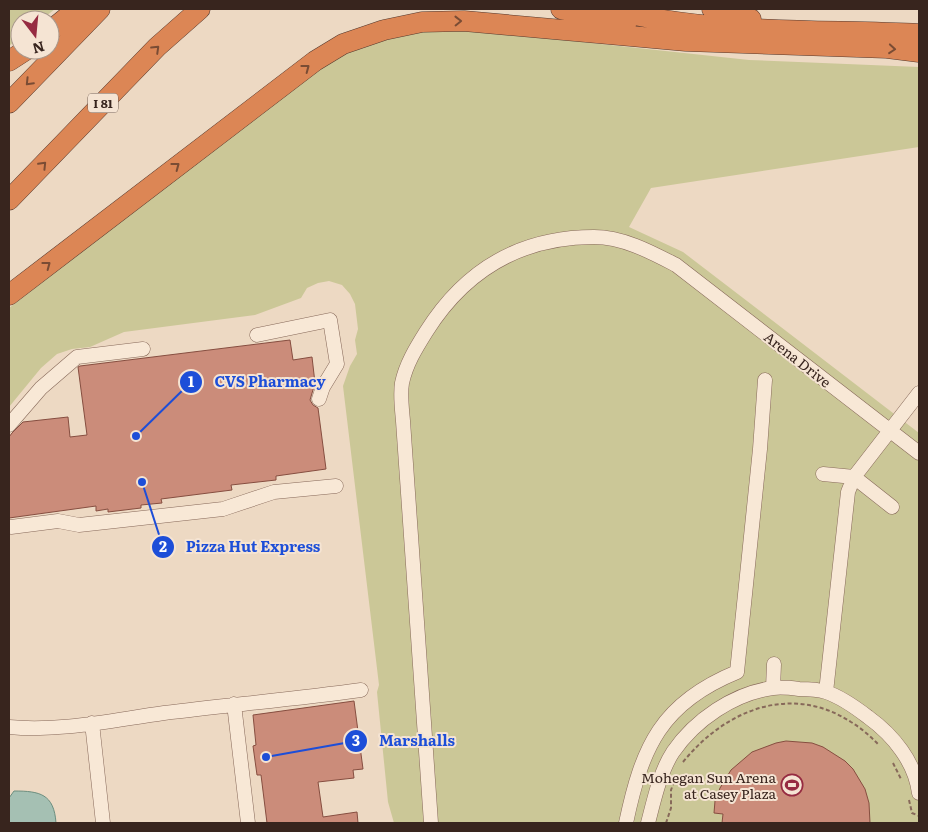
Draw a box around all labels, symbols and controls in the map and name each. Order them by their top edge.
north arrow [10,10,60,60]
one-way arrow [454,16,462,26]
text: N [30,37,47,60]
one-way arrow [888,43,896,54]
one-way arrow [151,45,160,54]
one-way arrow [300,65,310,74]
one-way arrow [26,76,35,85]
road number: I 81 [88,94,118,112]
one-way arrow [37,162,46,171]
one-way arrow [170,164,179,172]
one-way arrow [41,262,51,271]
street label: Arena Drive [760,326,836,392]
callout: CVS Pharmacy [179,367,335,397]
text: 1 [188,369,194,392]
text: CVS Pharmacy [214,369,326,392]
callout: Pizza Hut Express [150,532,330,562]
text: 2 [159,534,167,557]
text: Pizza Hut Express [186,534,321,557]
callout: Marshalls [344,726,465,756]
text: 3 [352,728,360,751]
text: Marshalls [379,728,456,751]
place label: Mohegan Sun Arena at Casey Plaza [641,767,776,803]
sports icon: Mohegan Sun Arena at Casey Plaza [780,773,804,797]

